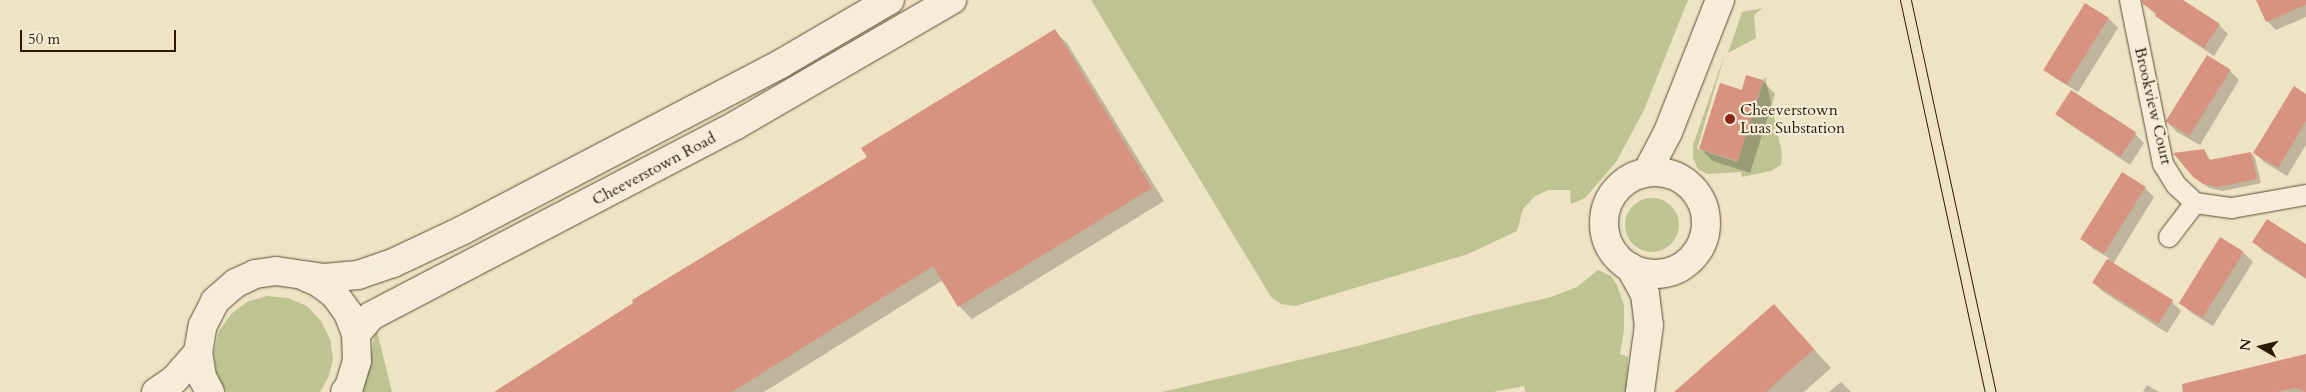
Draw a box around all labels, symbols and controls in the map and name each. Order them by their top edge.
scale bar [22,20,179,52]
text: 50 m [28,29,60,49]
street label: Brookview Court [2130,45,2176,167]
place label: Cheeverstown Luas Substation [1740,100,1845,138]
marker: Cheeverstown Luas Substation [1724,113,1736,125]
street label: Cheeverstown Road [589,128,719,210]
north arrow [2236,322,2286,372]
text: N [2235,338,2256,352]

